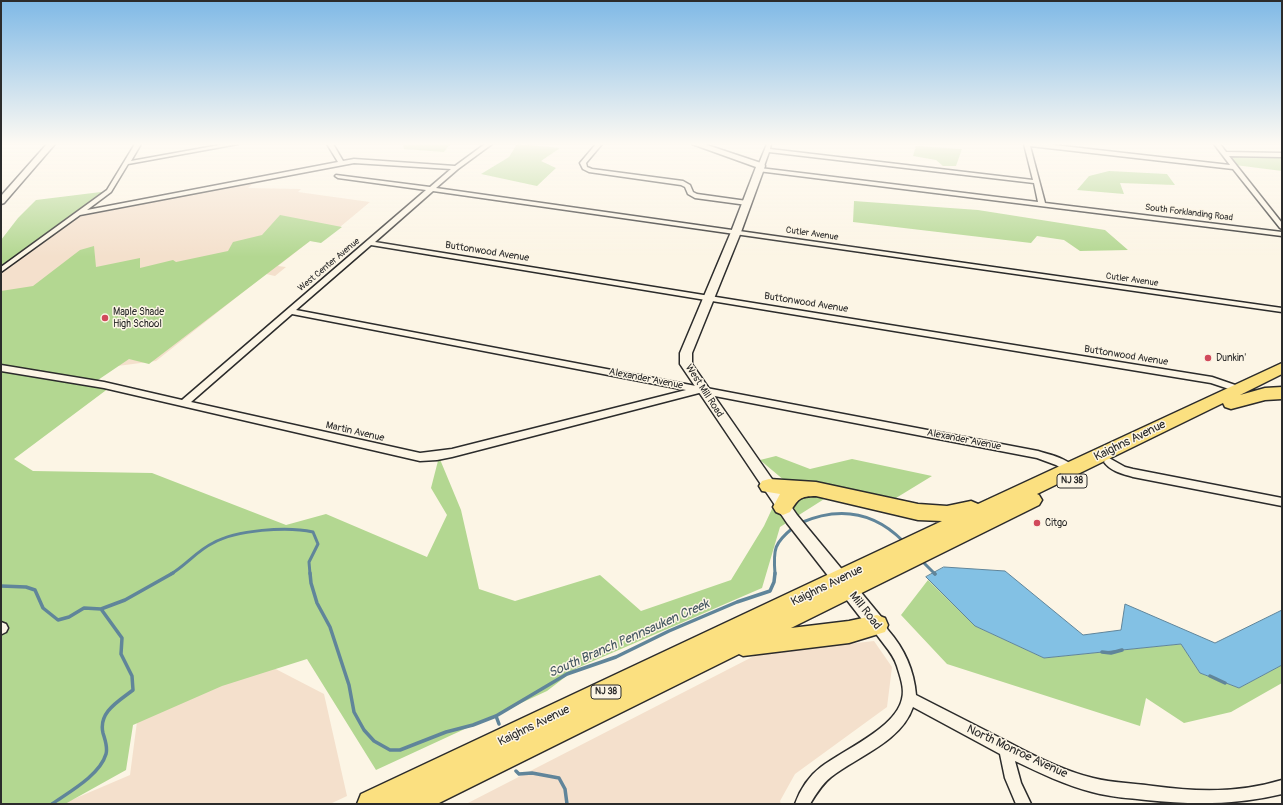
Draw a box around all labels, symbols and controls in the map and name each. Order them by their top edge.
street label: South Forklanding Road [1144,202,1234,224]
street label: Cutler Avenue [785,225,839,243]
street label: West Center Avenue [296,236,362,294]
street label: Buttonwood Avenue [444,239,530,265]
street label: Cutler Avenue [1105,271,1159,289]
street label: Buttonwood Avenue [763,290,849,316]
place label: Maple Shade High School [113,306,164,330]
marker: Maple Shade High School [100,313,110,323]
street label: Buttonwood Avenue [1083,343,1169,369]
place label: Dunkin' [1216,352,1246,364]
marker: Dunkin' [1203,353,1213,363]
street label: West Mill Road [682,362,726,420]
street label: Alexander Avenue [608,366,684,392]
street label: Kaighns Avenue [1092,417,1168,465]
street label: Martin Avenue [325,419,385,445]
street label: Alexander Avenue [926,427,1002,453]
road number: NJ 38 [1057,474,1087,488]
place label: Citgo [1045,517,1067,529]
marker: Citgo [1032,518,1042,528]
street label: Kaighns Avenue [789,562,865,610]
street label: Mill Road [846,589,884,633]
water label: South Branch Pennsauken Creek [546,596,712,682]
road number: NJ 38 [591,685,621,699]
street label: Kaighns Avenue [496,702,572,750]
street label: North Monroe Avenue [964,722,1070,782]

